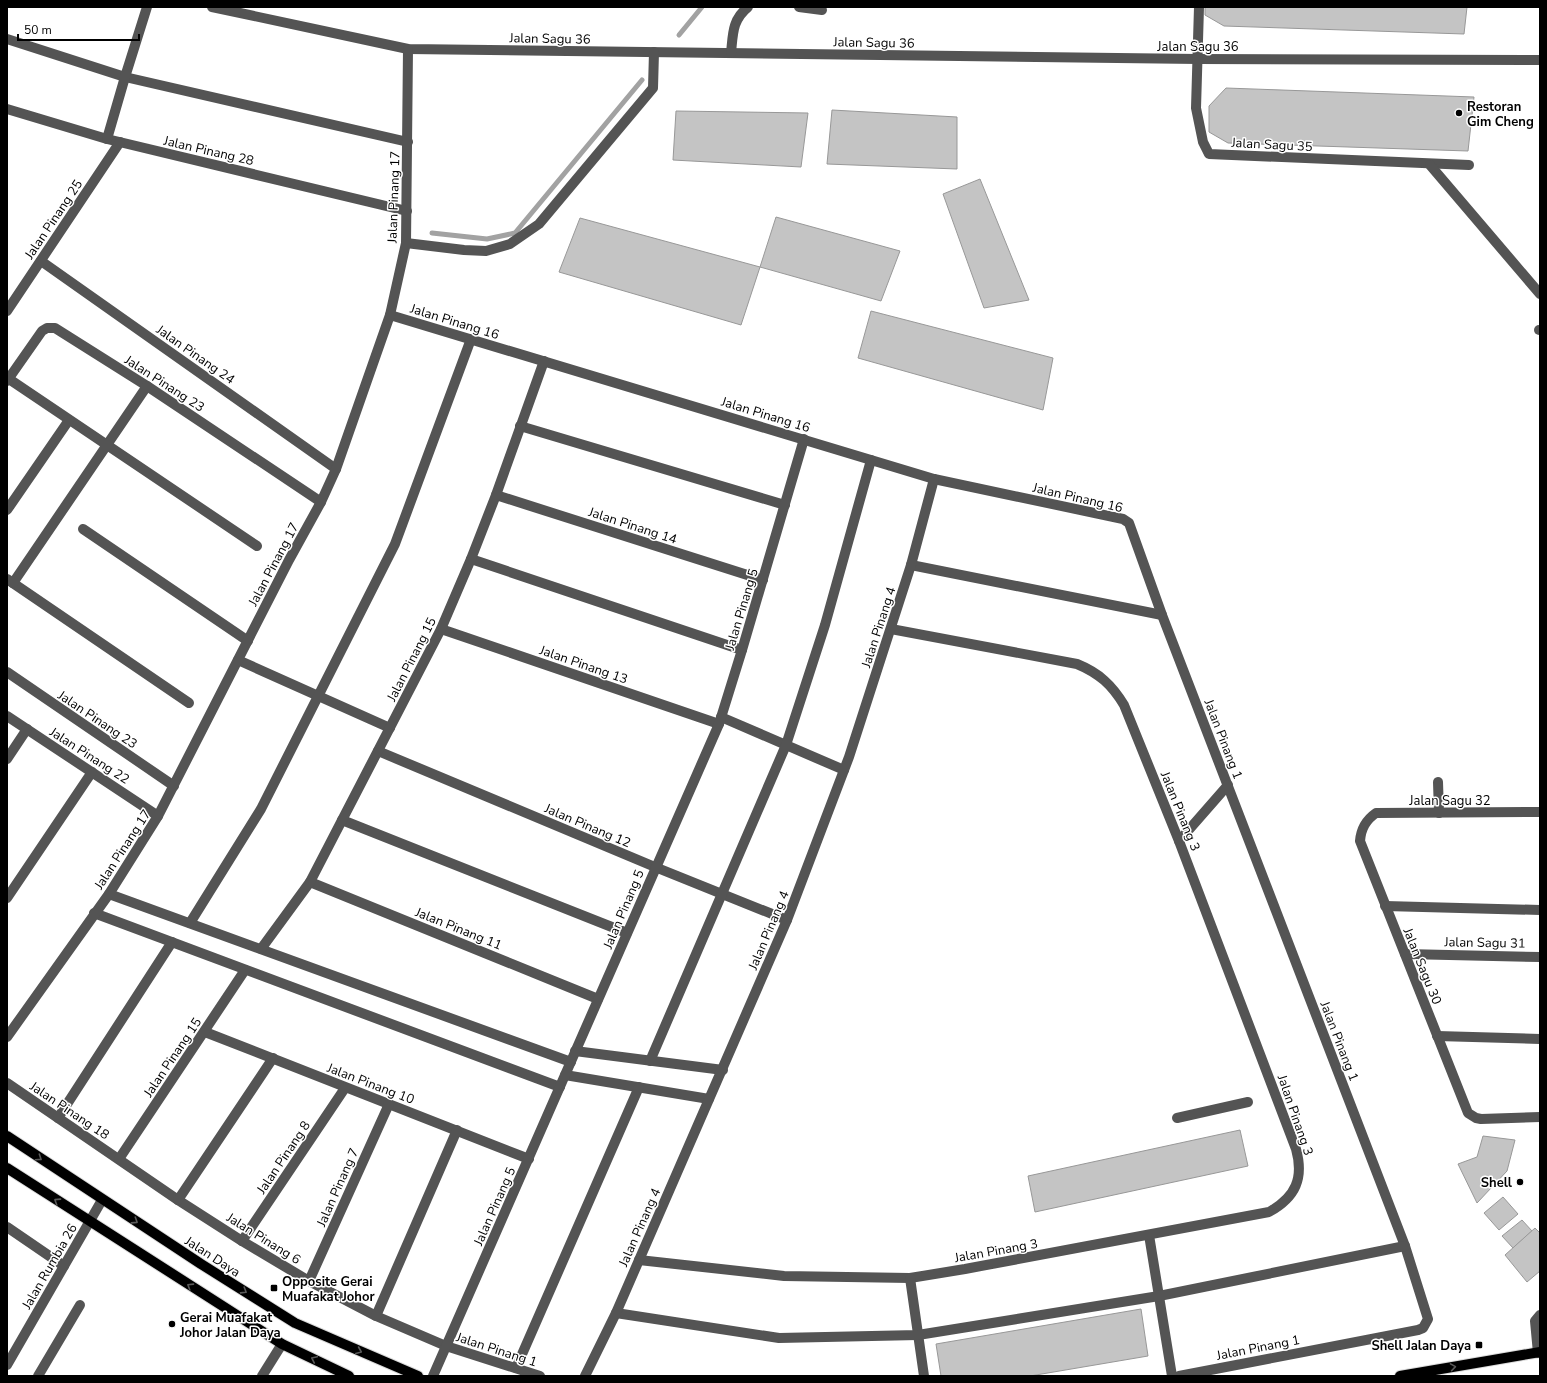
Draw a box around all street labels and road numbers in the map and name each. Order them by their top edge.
street label: Jalan Sagu 36 [508,29,591,49]
street label: Jalan Sagu 36 [832,33,915,53]
street label: Jalan Sagu 36 [1156,38,1239,56]
street label: Jalan Pinang 28 [161,132,256,170]
street label: Jalan Sagu 35 [1230,134,1313,156]
street label: Jalan Pinang 17 [383,151,405,244]
street label: Jalan Pinang 25 [20,176,87,264]
street label: Jalan Pinang 16 [407,300,502,344]
street label: Jalan Pinang 24 [152,320,238,389]
street label: Jalan Pinang 23 [120,351,208,416]
street label: Jalan Pinang 16 [718,393,813,437]
street label: Jalan Pinang 16 [1030,479,1125,517]
street label: Jalan Pinang 14 [585,503,679,549]
street label: Jalan Pinang 17 [244,520,303,610]
street label: Jalan Pinang 5 [721,566,763,653]
street label: Jalan Pinang 4 [857,584,901,671]
street label: Jalan Pinang 15 [383,614,441,705]
street label: Jalan Pinang 13 [536,641,630,688]
street label: Jalan Pinang 23 [53,686,141,753]
street label: Jalan Pinang 1 [1199,696,1247,782]
street label: Jalan Pinang 22 [45,723,133,788]
street label: Jalan Pinang 3 [1156,768,1204,854]
street label: Jalan Sagu 32 [1408,792,1491,810]
street label: Jalan Pinang 12 [541,799,633,852]
street label: Jalan Pinang 17 [90,806,155,894]
street label: Jalan Pinang 5 [599,867,649,953]
street label: Jalan Pinang 4 [744,888,794,974]
street label: Jalan Pinang 11 [412,903,505,955]
street label: Jalan Sagu 30 [1398,924,1446,1008]
street label: Jalan Sagu 31 [1443,933,1526,953]
street label: Jalan Pinang 1 [1315,998,1363,1084]
street label: Jalan Pinang 15 [139,1014,206,1102]
street label: Jalan Pinang 10 [324,1059,417,1109]
street label: Jalan Pinang 3 [1273,1072,1317,1158]
street label: Jalan Pinang 18 [25,1077,113,1144]
street label: Jalan Pinang 8 [252,1117,315,1198]
street label: Jalan Pinang 7 [312,1145,363,1230]
street label: Jalan Pinang 5 [469,1164,520,1249]
street label: Jalan Pinang 4 [614,1185,665,1270]
street label: Jalan Pinang 6 [222,1208,304,1269]
street label: Jalan Rumbia 26 [18,1220,82,1313]
street label: Jalan Daya [181,1232,244,1281]
street label: Jalan Pinang 3 [952,1235,1039,1267]
street label: Jalan Pinang 1 [453,1328,540,1372]
street label: Jalan Pinang 1 [1214,1331,1301,1365]

